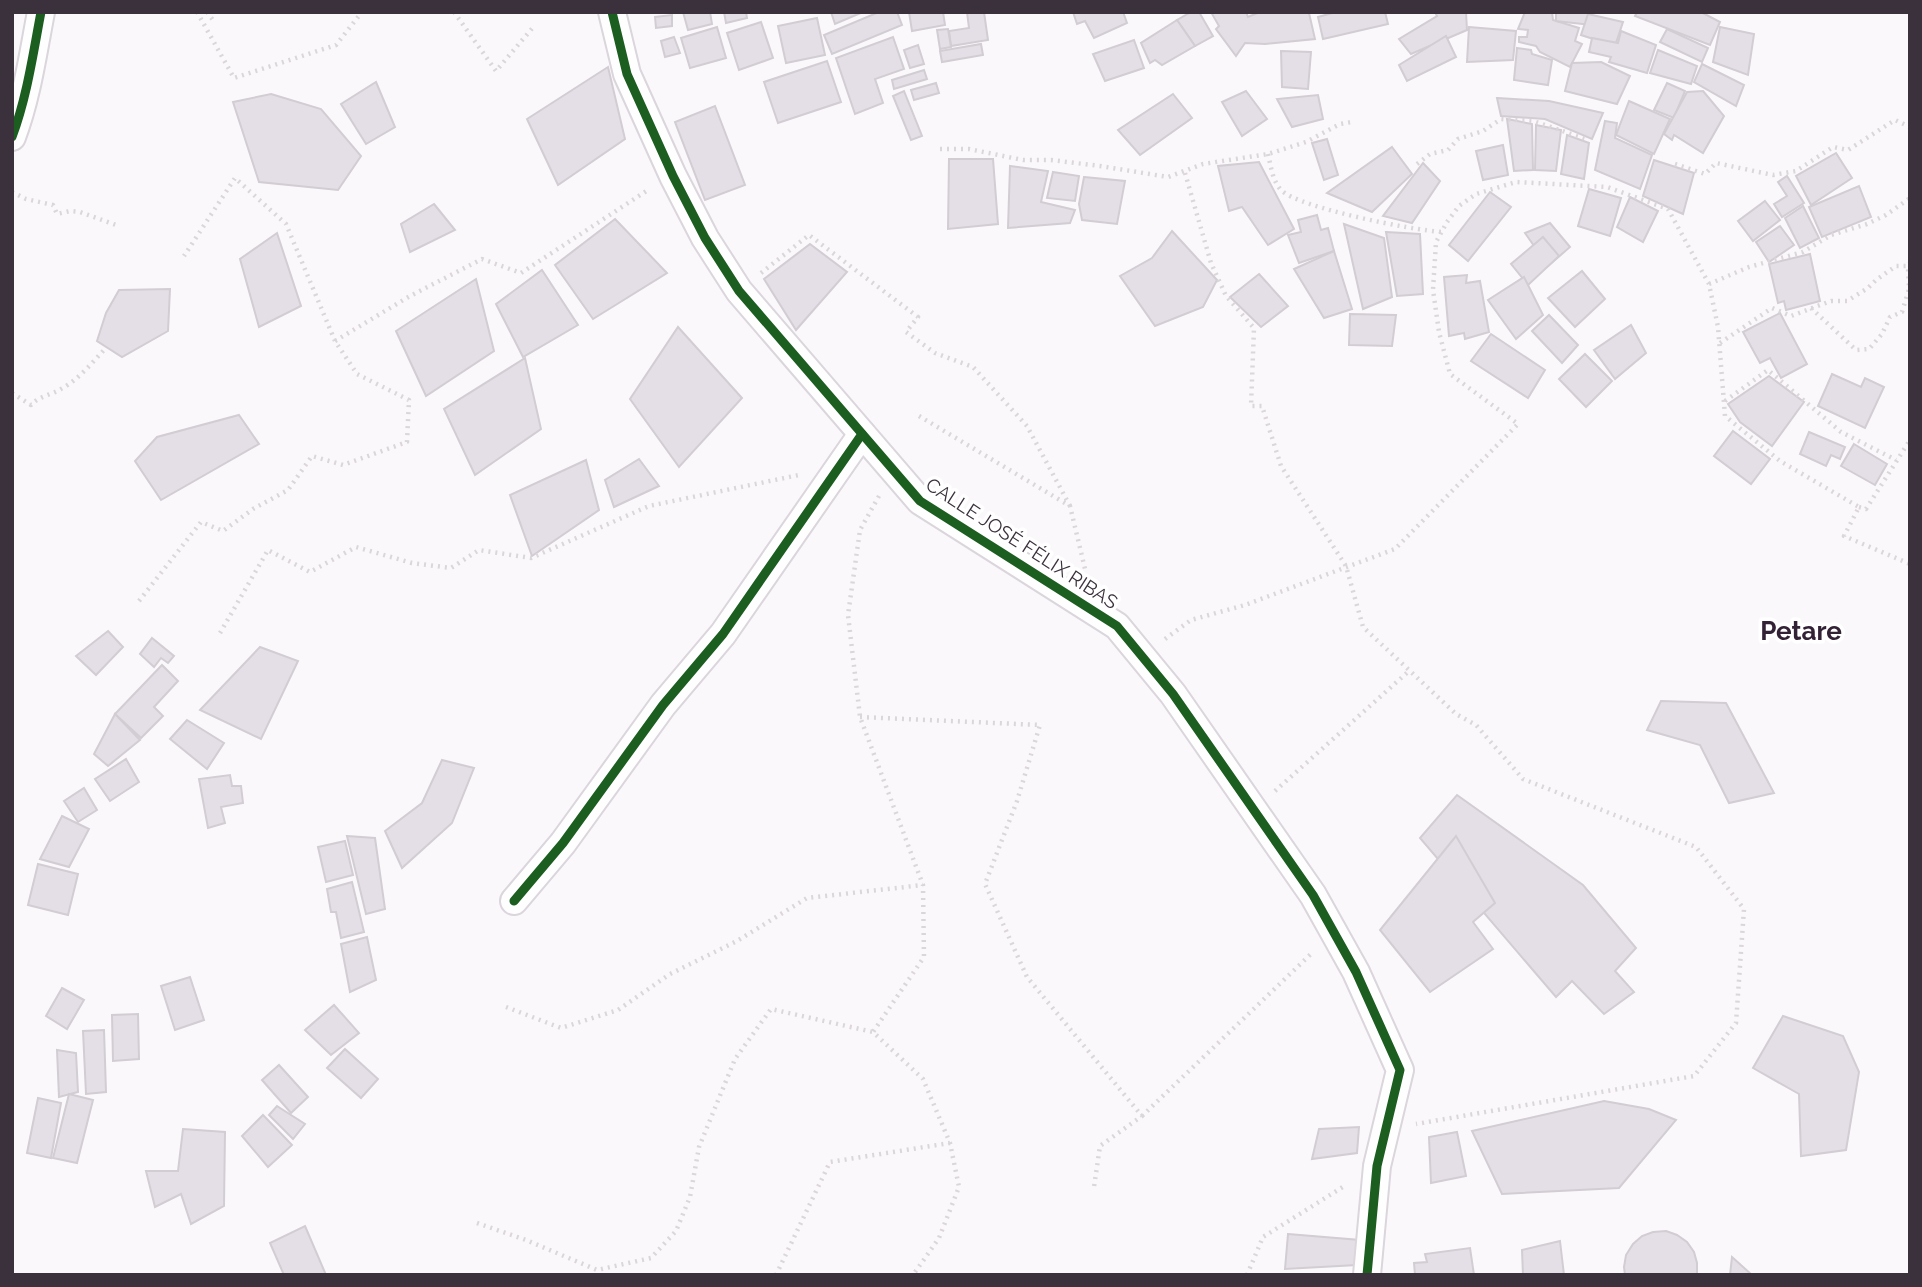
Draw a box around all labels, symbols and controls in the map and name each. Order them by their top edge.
street label: CALLE JOSÉ FÉLIX RIBAS [922,473,1122,613]
district label: Petare [1760,616,1842,646]

